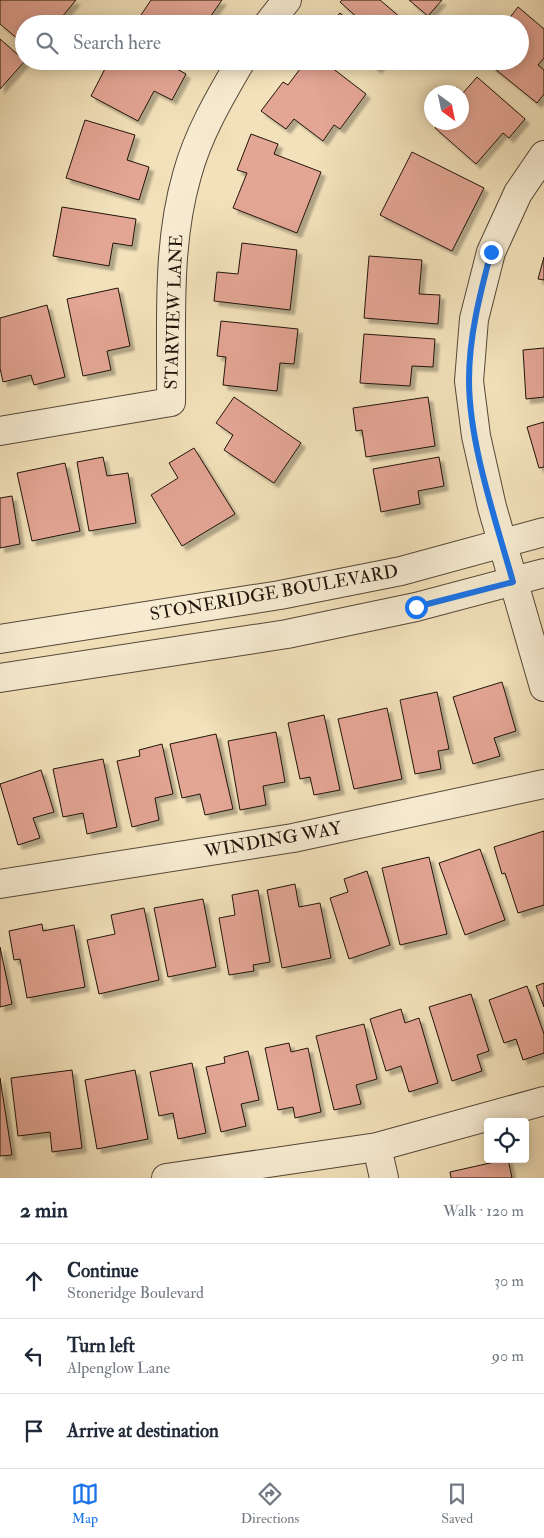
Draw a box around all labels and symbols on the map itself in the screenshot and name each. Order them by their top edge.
north arrow [424,85,469,130]
street label: STARVIEW LANE [160,234,188,390]
route end [480,241,503,264]
street label: STONERIDGE BOULEVARD [148,560,400,626]
route start [405,596,428,619]
street label: WINDING WAY [202,817,344,864]

